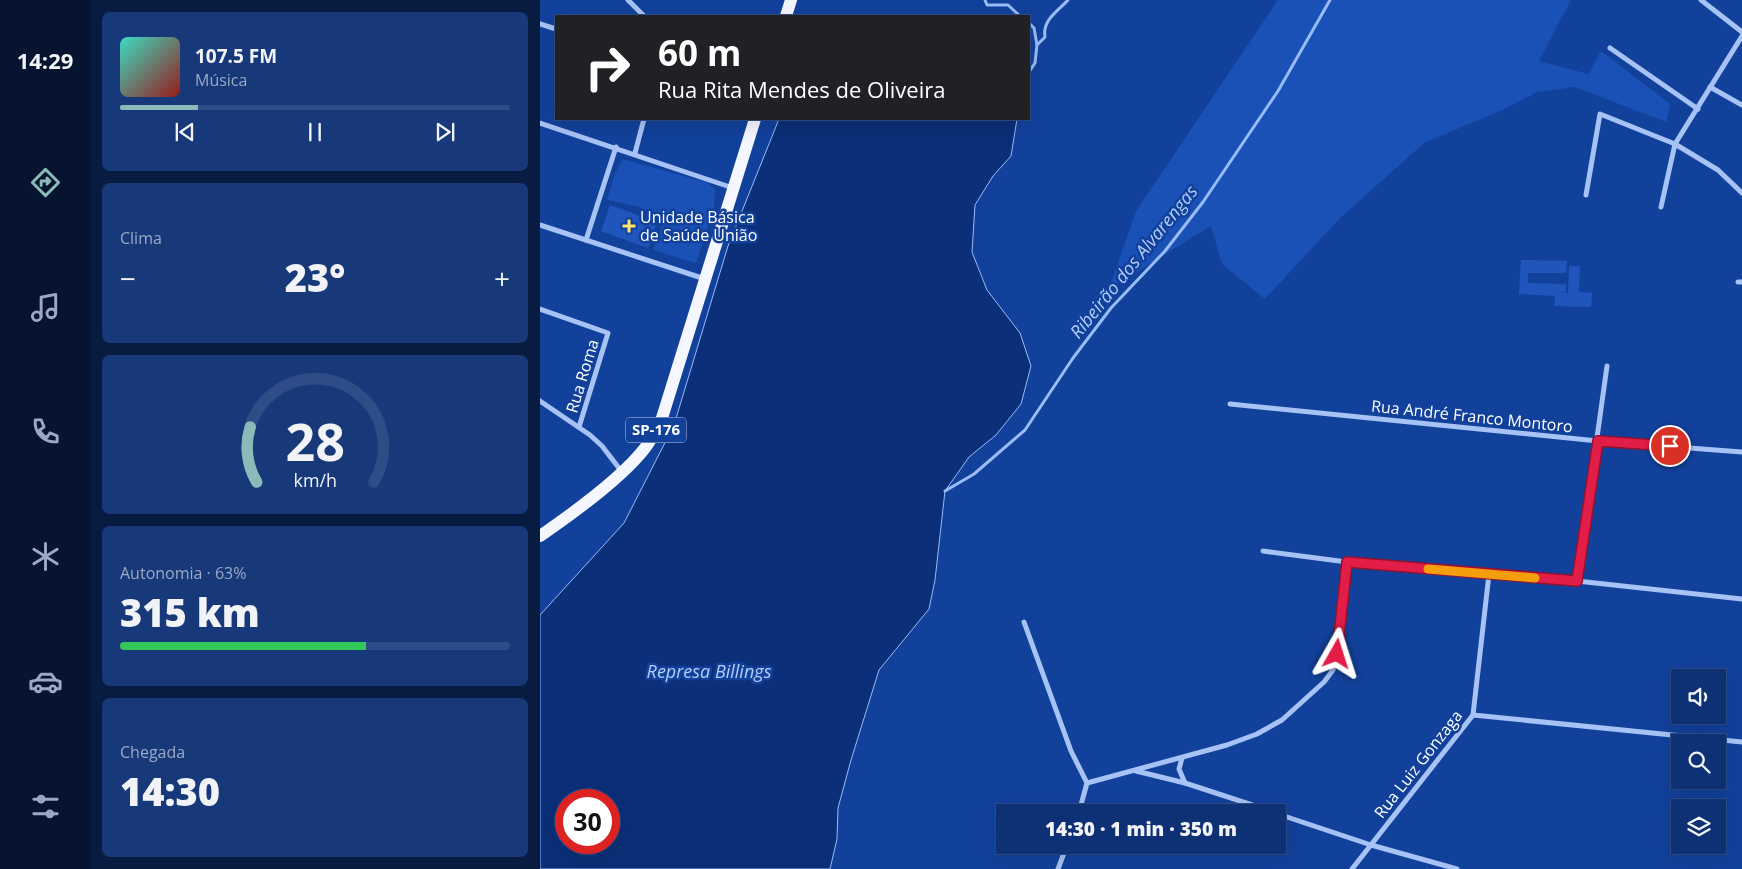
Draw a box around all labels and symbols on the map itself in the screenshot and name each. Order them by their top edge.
water label: Ribeirão dos Alvarengas [1064,180,1203,343]
place label: Unidade Básica de Saúde União [640,206,757,246]
marker: Unidade Básica de Saúde União [622,219,636,233]
street label: Rua Roma [560,336,604,416]
street label: Rua André Franco Montoro [1370,394,1574,438]
road number: SP-176 [626,418,686,442]
pin [1649,425,1691,467]
position arrow [1310,627,1362,679]
water label: Represa Billings [647,659,772,683]
street label: Rua Luiz Gonzaga [1369,705,1467,823]
speed limit sign: 30 [555,789,620,854]

